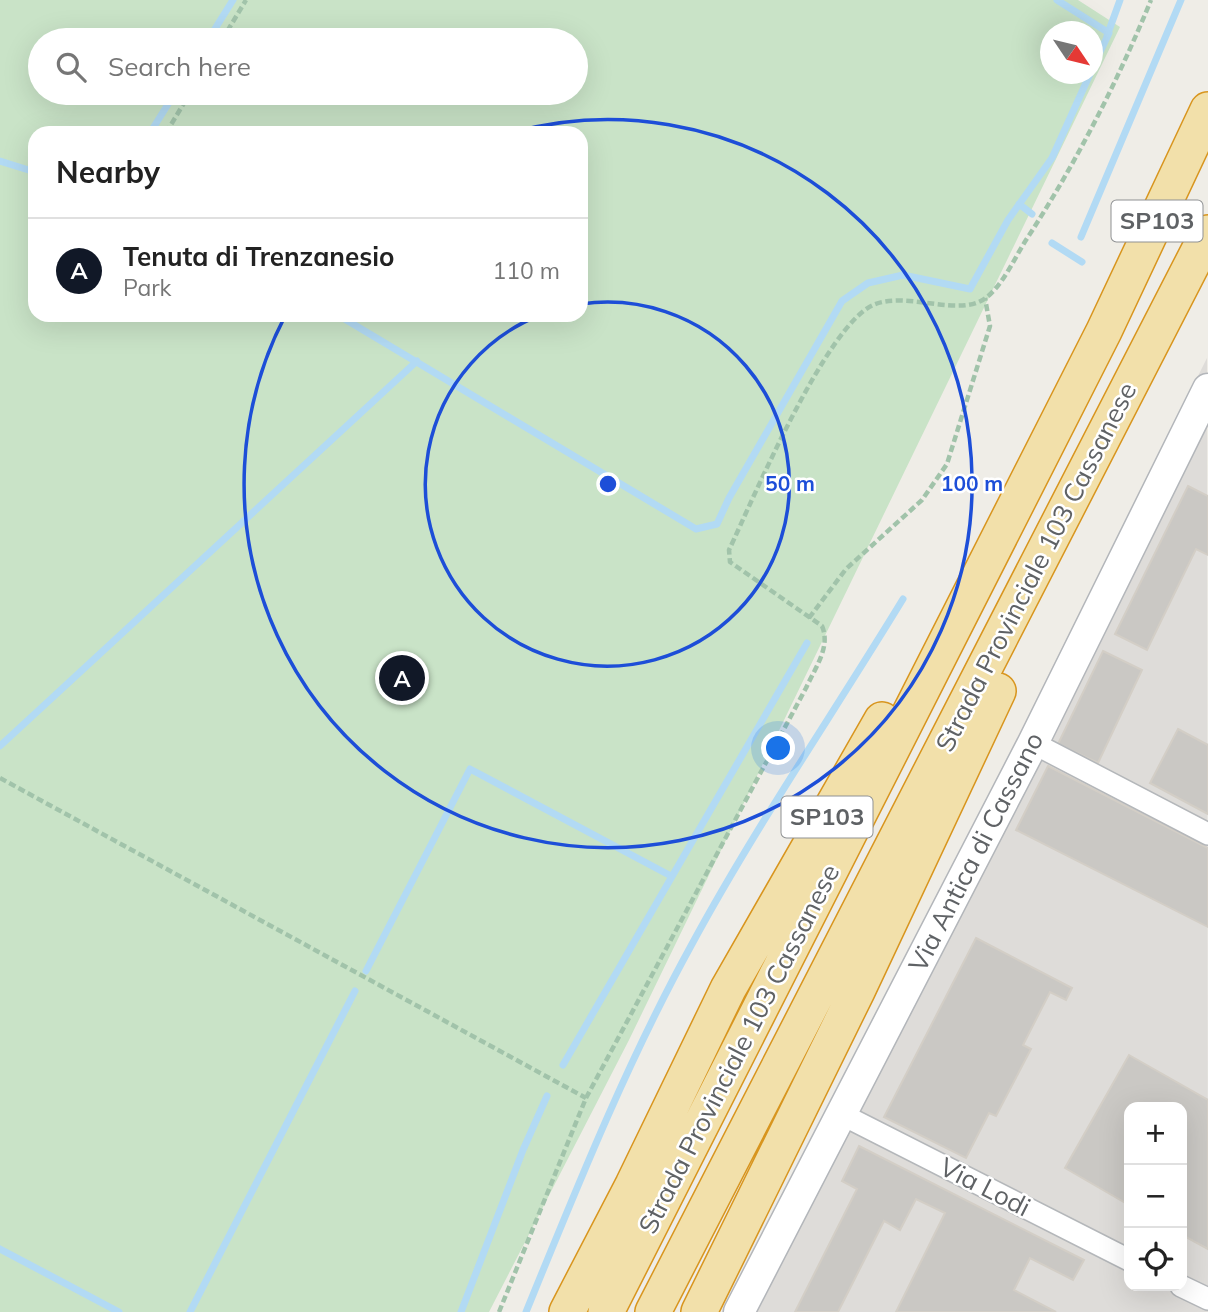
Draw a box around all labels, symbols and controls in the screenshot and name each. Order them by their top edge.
north arrow [1040,21,1103,84]
search box [28,28,588,105]
icon: search [52,48,90,86]
text: Search here [108,50,251,83]
text: Nearby [56,153,160,191]
road number: SP103 [1112,201,1202,242]
text: Tenuta di Trenzanesio [123,240,394,273]
text: A [70,256,88,285]
text: 110 m [492,256,560,285]
text: Park [123,273,171,302]
street label: Strada Provinciale 103 Cassanese [928,377,1143,757]
text: 50 m [765,470,815,496]
text: 100 m [941,470,1003,496]
centre of rings [596,472,620,496]
pin: A [379,652,425,704]
street label: Via Antica di Cassano [901,726,1050,977]
your location [761,731,795,765]
road number: SP103 [782,796,872,838]
street label: Strada Provinciale 103 Cassanese [631,859,846,1239]
map controls [1124,1102,1187,1291]
button: + [1124,1102,1187,1165]
street label: Via Lodi [934,1150,1036,1223]
button: − [1124,1165,1187,1228]
button: locate [1124,1228,1187,1291]

